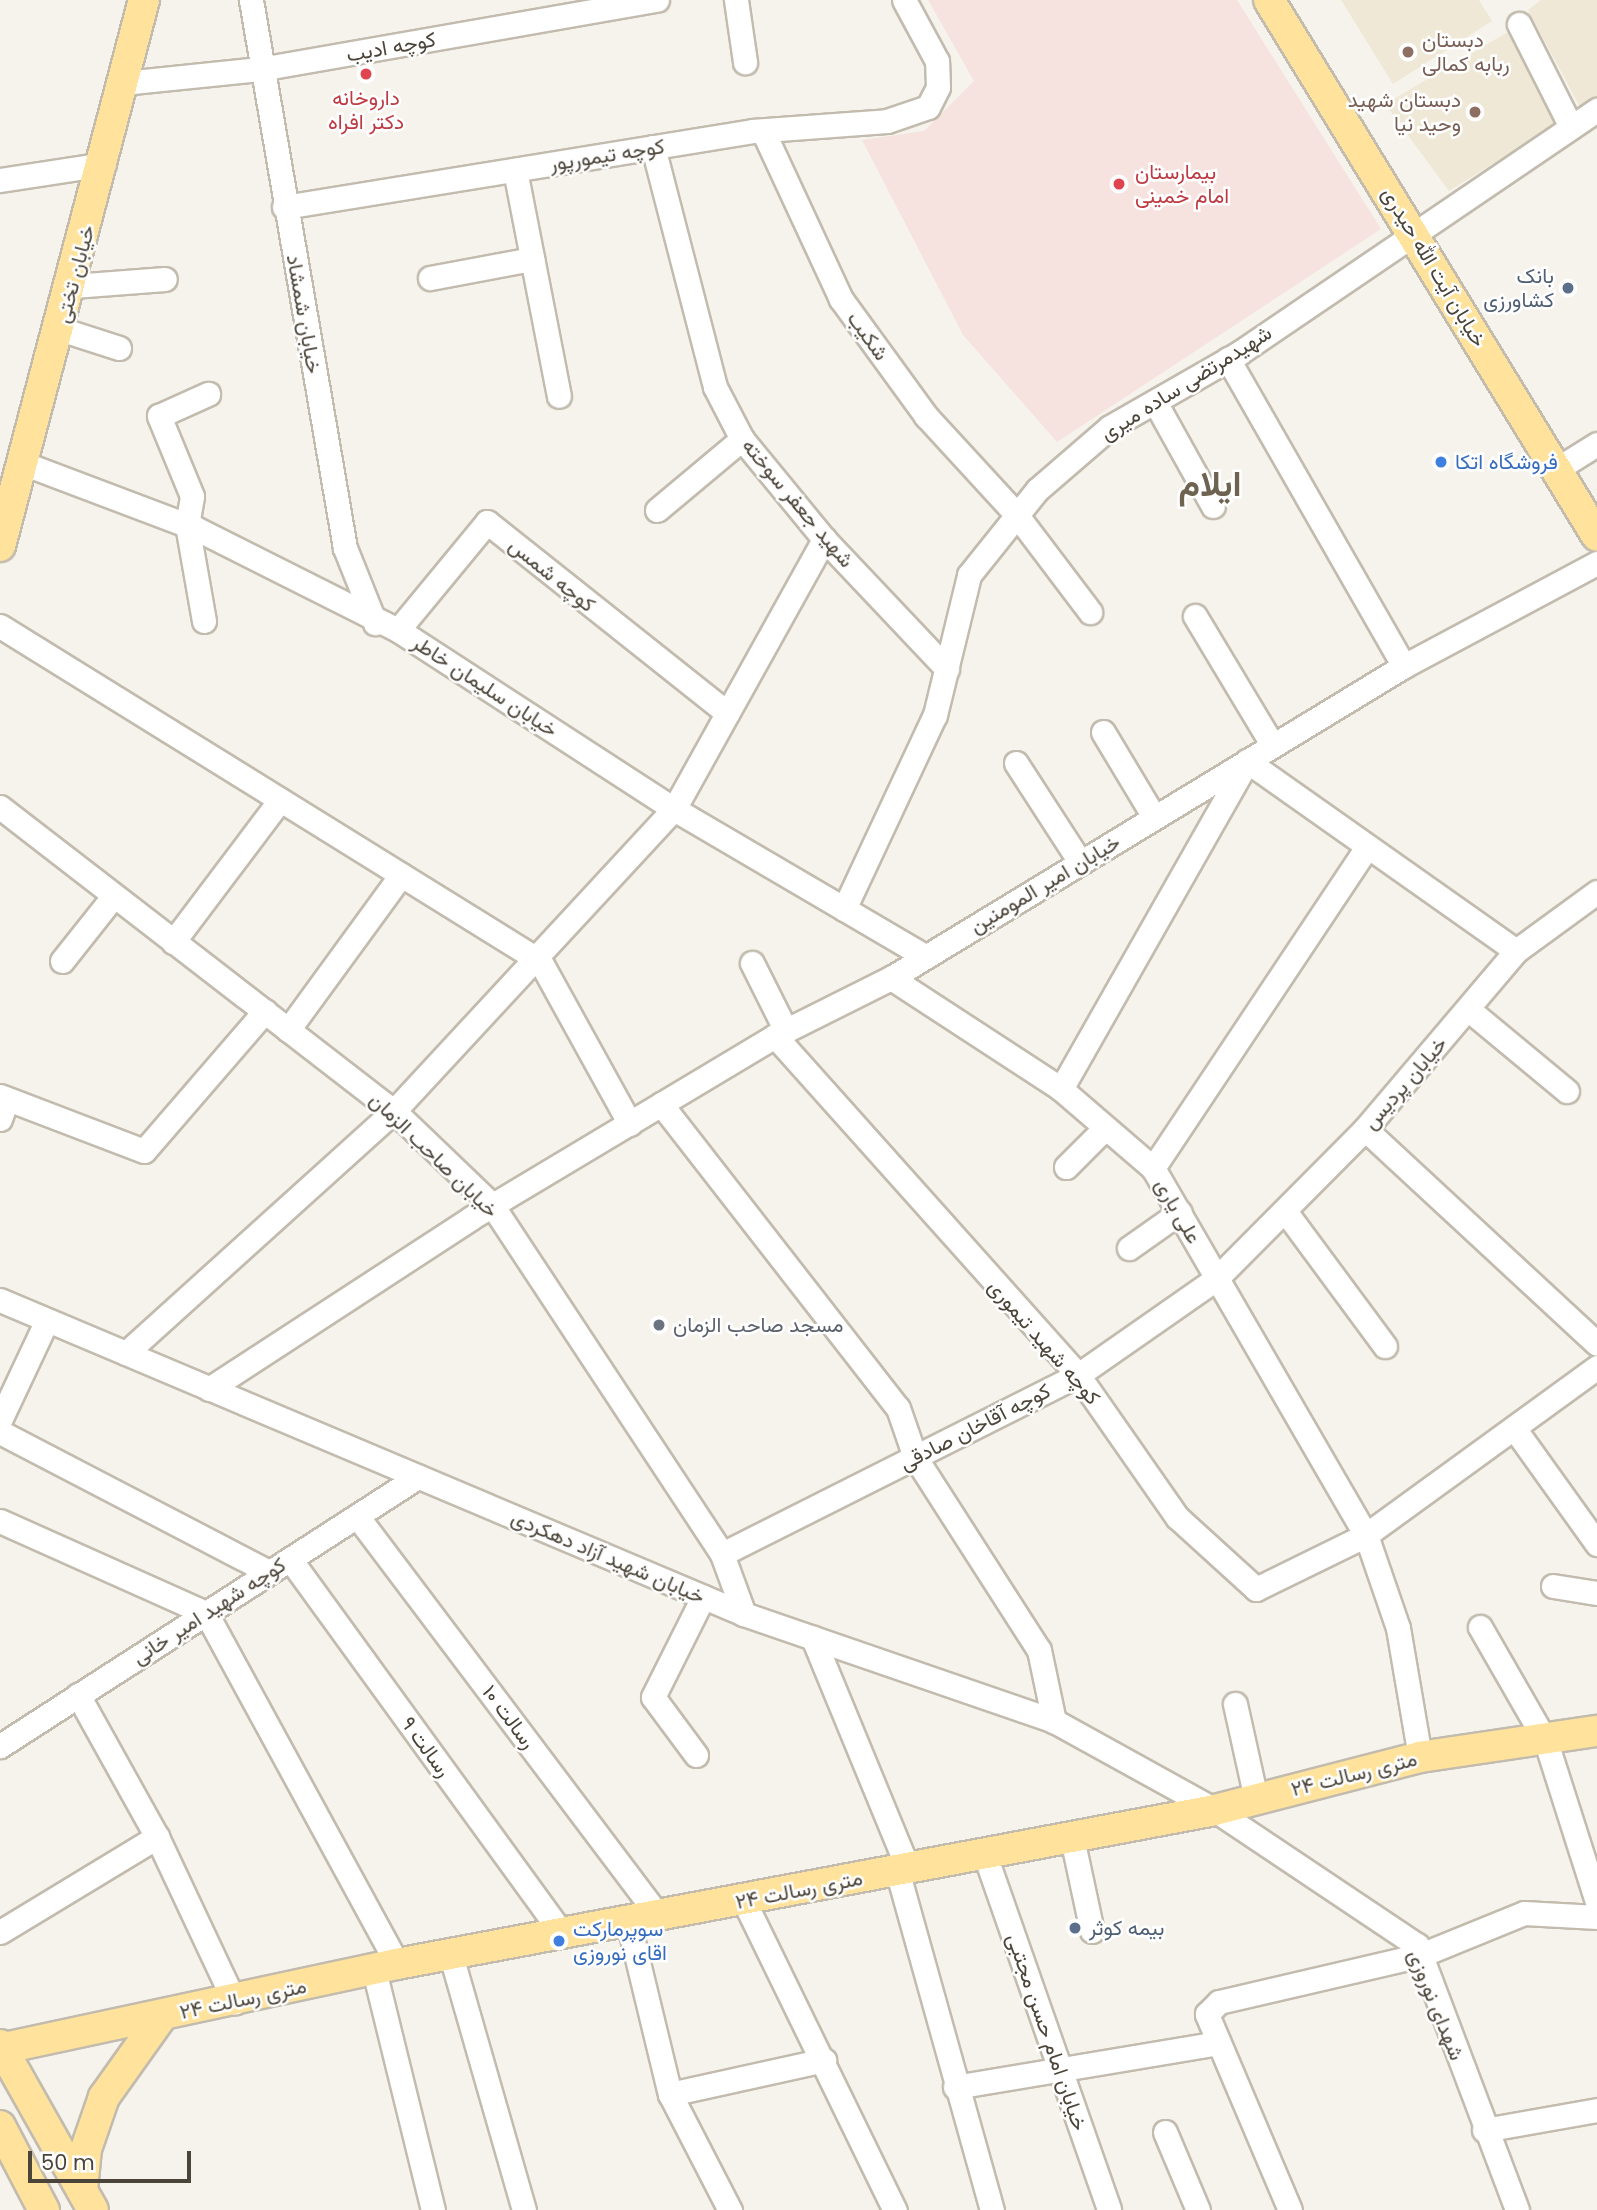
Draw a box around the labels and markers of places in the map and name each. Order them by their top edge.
place label: دبستان ربابه کمالی [1422,27,1510,77]
marker: دبستان ربابه کمالی [1400,44,1416,60]
marker: داروخانه دکتر افراه [358,66,374,82]
place label: داروخانه دکتر افراه [328,85,404,135]
place label: دبستان شهید وحید نیا [1348,87,1461,137]
marker: دبستان شهید وحید نیا [1467,104,1483,120]
place label: بیمارستان امام خمینی [1135,159,1229,209]
marker: بیمارستان امام خمینی [1109,174,1129,194]
place label: بانک کشاورزی [1483,263,1554,313]
marker: بانک کشاورزی [1560,280,1576,296]
place label: فروشگاه اتکا [1455,449,1558,475]
marker: فروشگاه اتکا [1433,454,1449,470]
place label: مسجد صاحب الزمان [673,1312,844,1338]
marker: مسجد صاحب الزمان [651,1317,667,1333]
place label: بیمه کوثر [1089,1915,1165,1941]
place label: سوپرمارکت اقای نوروزی [573,1916,667,1966]
marker: بیمه کوثر [1067,1920,1083,1936]
marker: سوپرمارکت اقای نوروزی [551,1933,567,1949]

